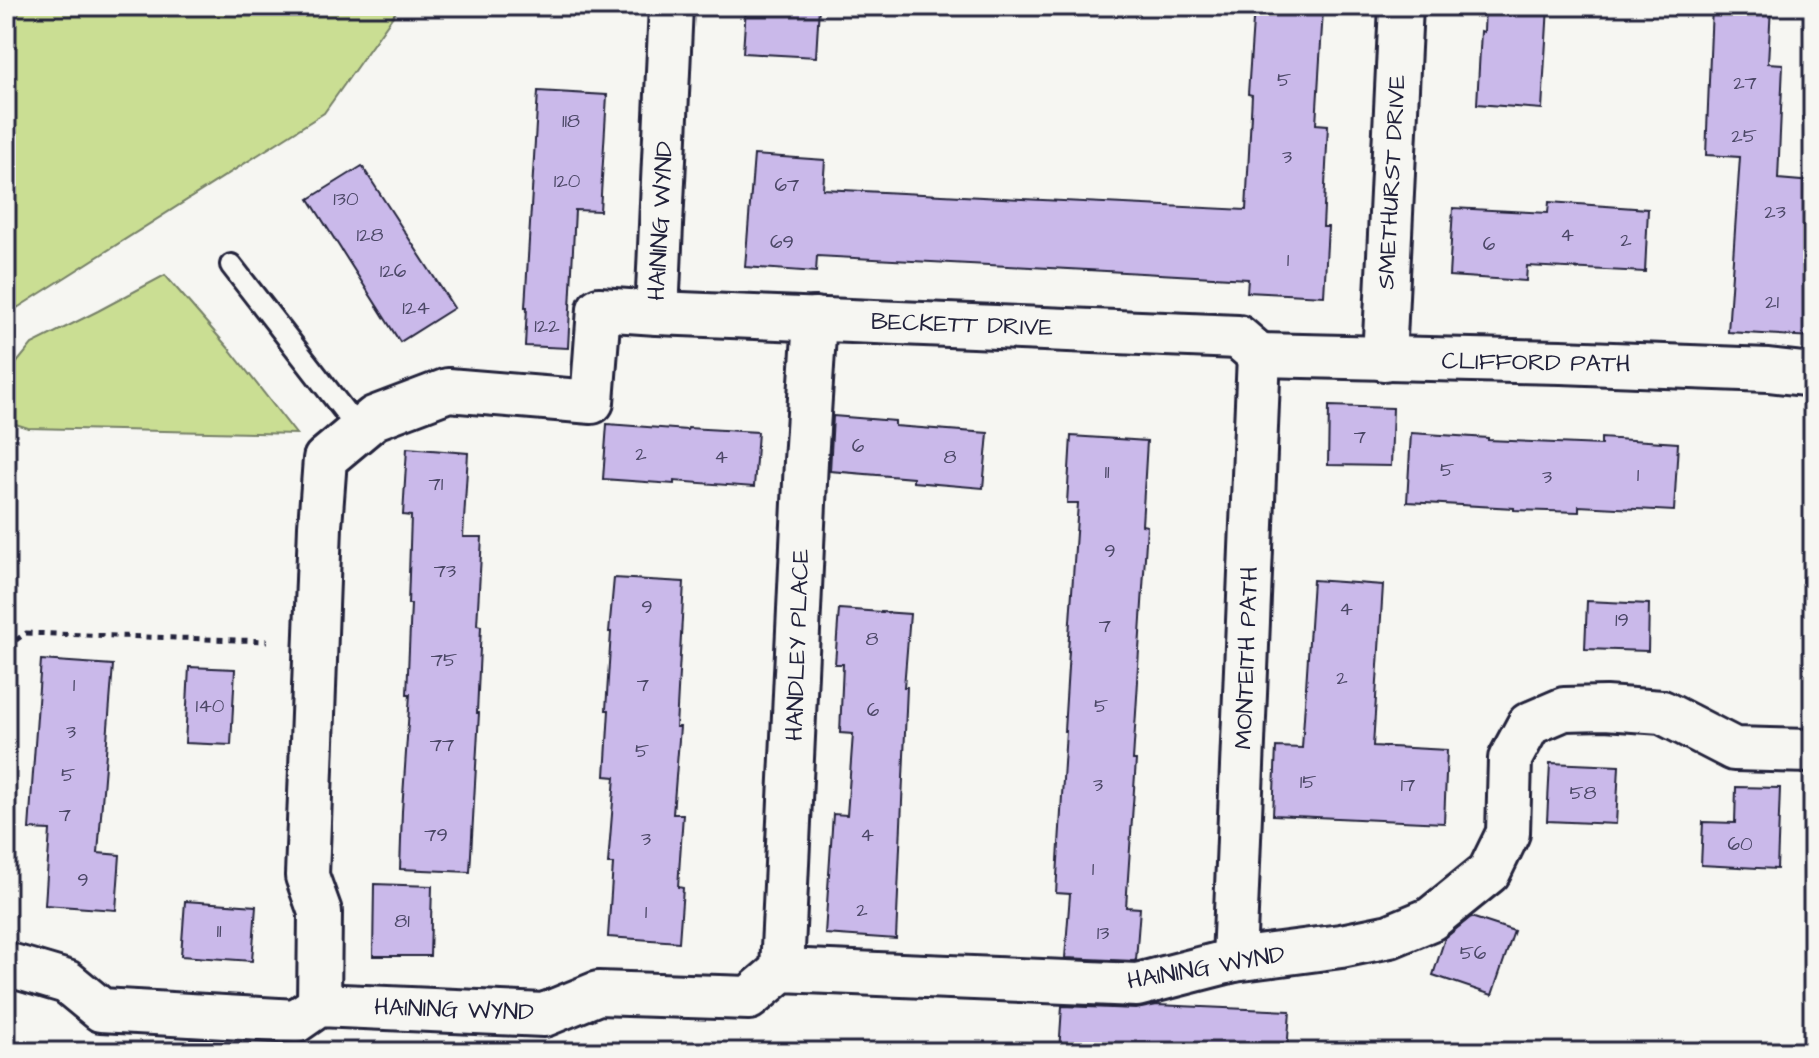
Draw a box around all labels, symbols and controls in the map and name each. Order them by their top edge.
house number: 5 [1277,66,1291,94]
house number: 27 [1733,69,1757,97]
street label: SMETHURST DRIVE [1369,74,1415,290]
house number: 118 [562,107,580,135]
house number: 25 [1731,122,1757,150]
street label: HAINING WYND [640,140,682,302]
house number: 3 [1282,143,1292,171]
house number: 120 [554,167,581,195]
house number: 67 [775,171,799,199]
house number: 130 [333,185,359,213]
house number: 23 [1764,198,1786,226]
house number: 128 [357,221,384,249]
house number: 4 [1560,221,1574,249]
house number: 2 [1620,226,1632,254]
house number: 69 [770,228,794,256]
house number: 6 [1483,230,1496,258]
house number: 1 [1287,246,1290,274]
house number: 126 [380,257,407,285]
house number: 21 [1765,288,1779,316]
house number: 124 [402,294,430,322]
street label: BECKETT DRIVE [870,305,1054,345]
house number: 122 [534,312,560,340]
street label: CLIFFORD PATH [1441,344,1631,382]
house number: 7 [1354,423,1366,451]
house number: 6 [852,432,865,460]
house number: 2 [635,440,647,468]
house number: 4 [714,443,728,471]
house number: 8 [944,443,957,471]
house number: 5 [1440,456,1454,484]
house number: 11 [1104,458,1110,486]
house number: 1 [1637,461,1640,489]
house number: 3 [1542,463,1552,491]
house number: 71 [429,470,444,498]
house number: 9 [1104,537,1116,565]
street label: HANDLEY PLACE [778,548,818,742]
house number: 73 [434,557,456,585]
street label: MONTEITH PATH [1227,566,1267,750]
house number: 9 [641,593,653,621]
house number: 4 [1339,595,1353,623]
house number: 19 [1615,606,1629,634]
house number: 7 [1099,612,1111,640]
house number: 8 [866,625,879,653]
house number: 75 [431,646,457,674]
house number: 2 [1336,664,1348,692]
house number: 1 [73,671,76,699]
house number: 7 [637,671,649,699]
house number: 140 [196,692,225,720]
house number: 5 [1094,692,1108,720]
house number: 6 [867,696,880,724]
house number: 3 [66,718,76,746]
house number: 77 [430,731,454,759]
house number: 5 [635,737,649,765]
house number: 5 [61,761,75,789]
house number: 15 [1300,768,1316,796]
house number: 3 [1093,771,1103,799]
house number: 17 [1401,771,1415,799]
house number: 58 [1569,779,1597,807]
house number: 7 [59,801,71,829]
house number: 79 [424,821,448,849]
house number: 4 [860,821,874,849]
house number: 3 [641,825,651,853]
house number: 60 [1727,830,1753,858]
house number: 1 [1092,855,1095,883]
house number: 9 [77,866,89,894]
house number: 2 [856,896,868,924]
house number: 1 [645,898,648,926]
house number: 81 [394,907,410,935]
house number: 11 [216,917,222,945]
house number: 13 [1097,919,1109,947]
street label: HAINING WYND [1125,937,1287,999]
house number: 56 [1460,939,1487,967]
street label: HAINING WYND [374,990,534,1030]

